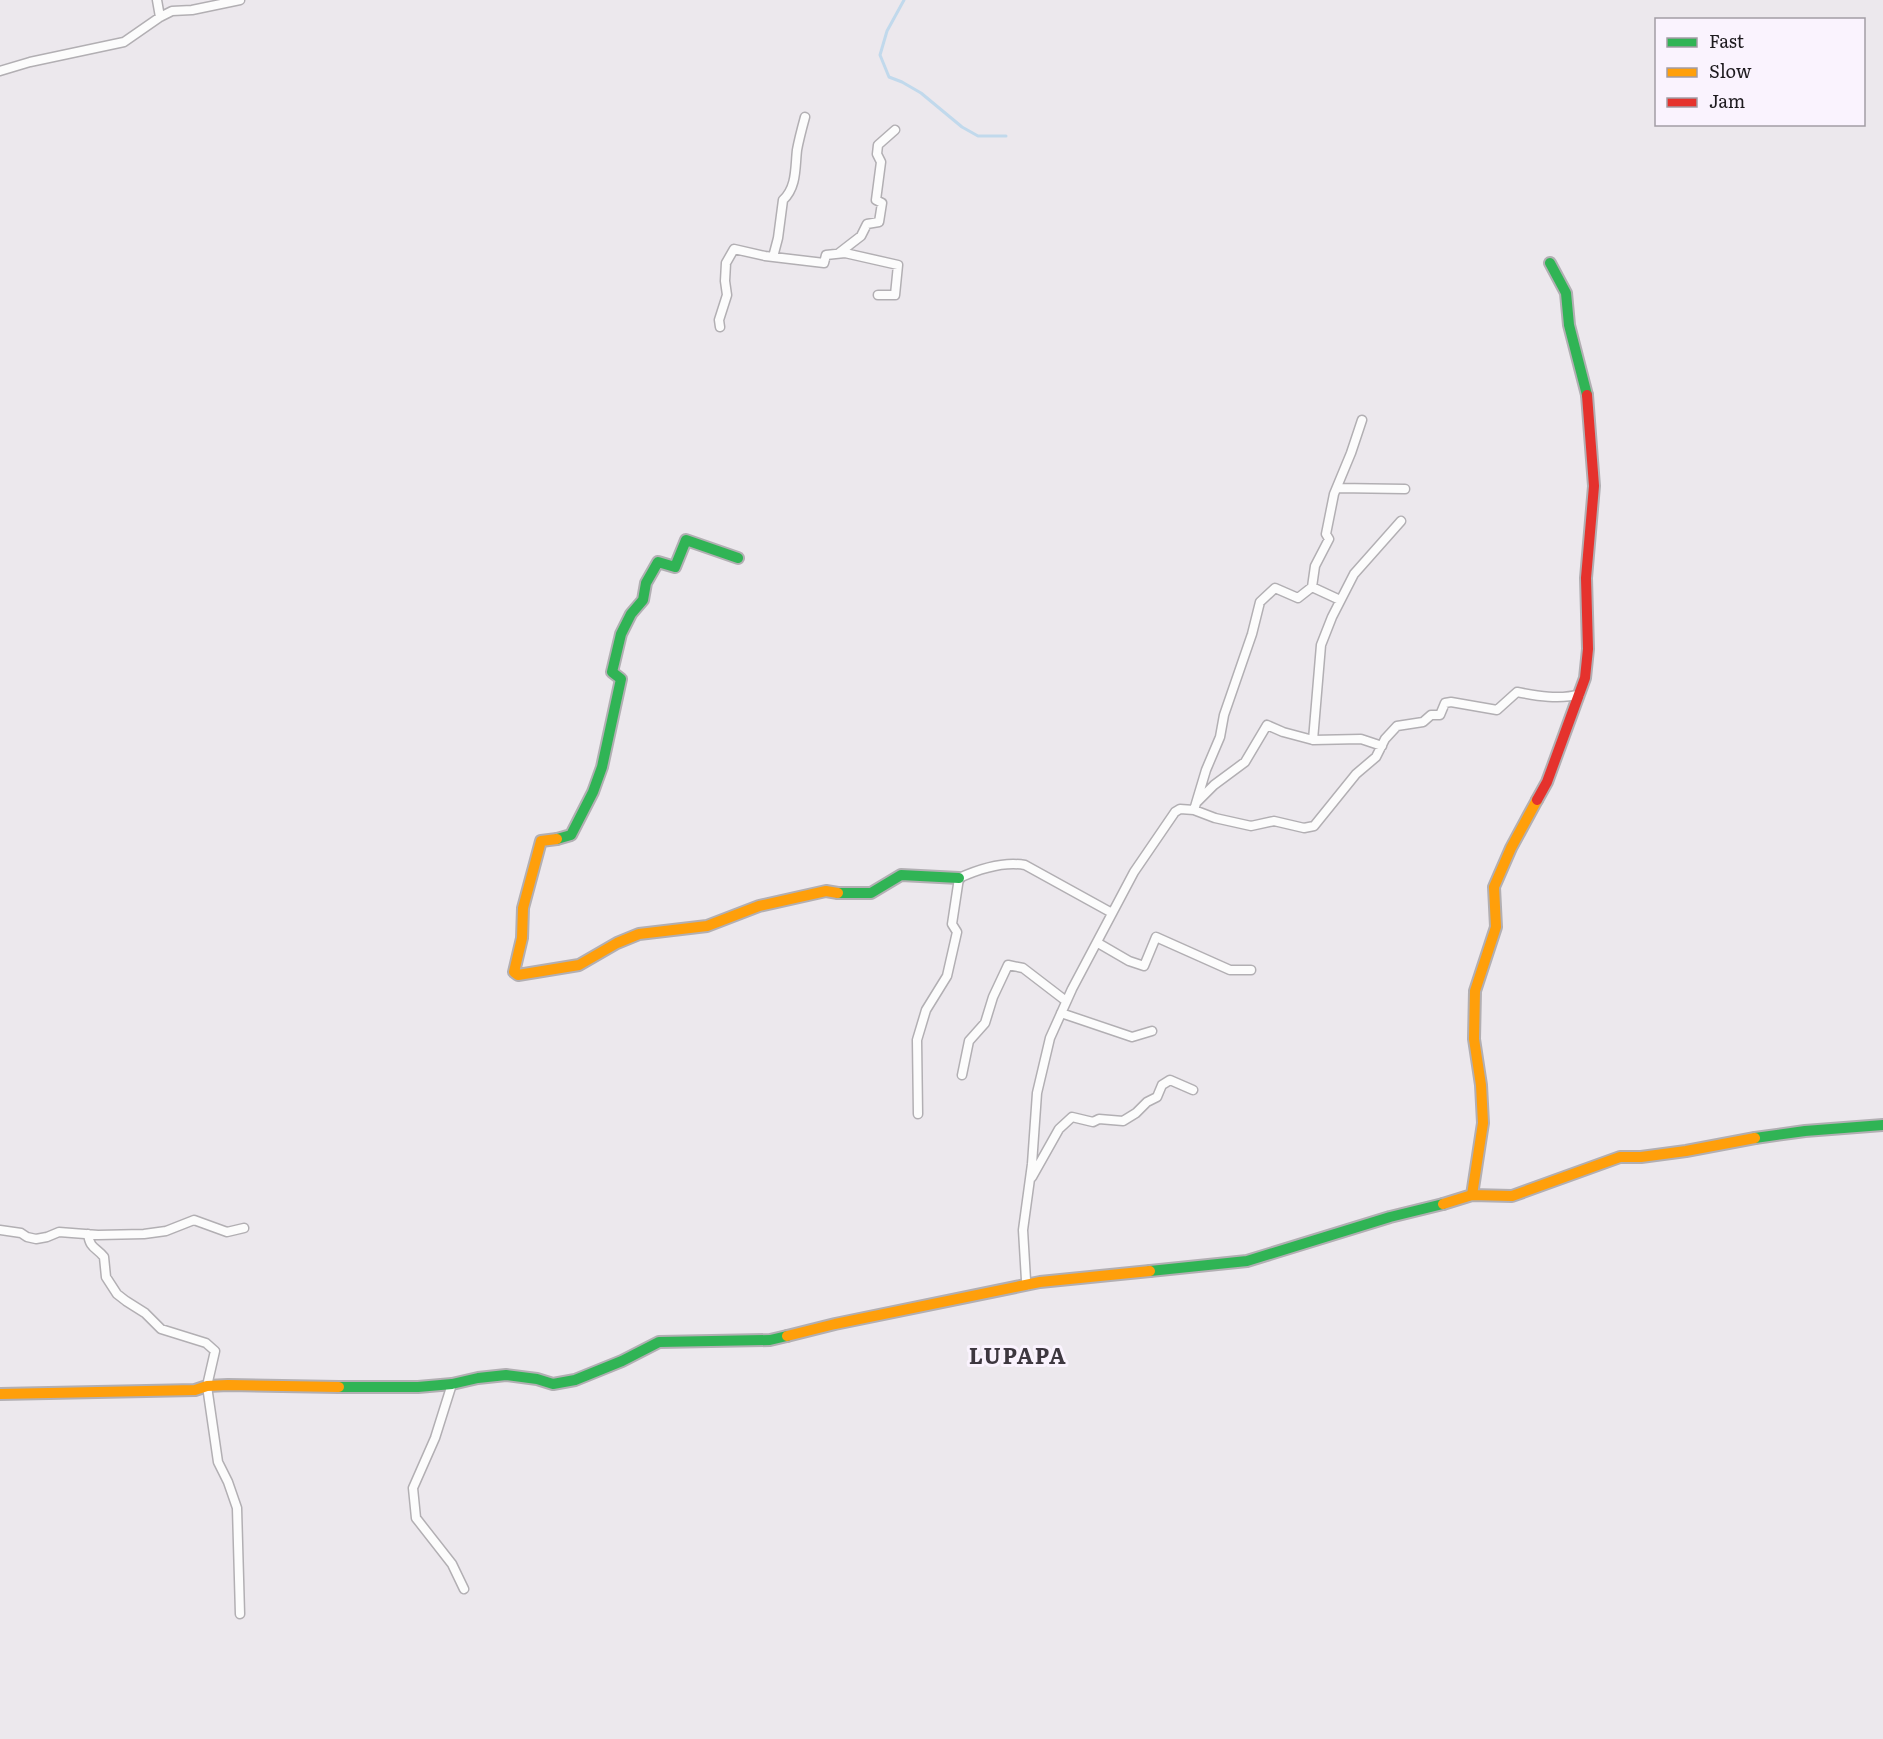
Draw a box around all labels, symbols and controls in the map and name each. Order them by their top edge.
legend [1655,18,1865,126]
text: Fast [1709,27,1745,54]
text: Slow [1709,57,1752,84]
text: Jam [1709,87,1745,114]
district label: LUPAPA [969,1338,1067,1371]

